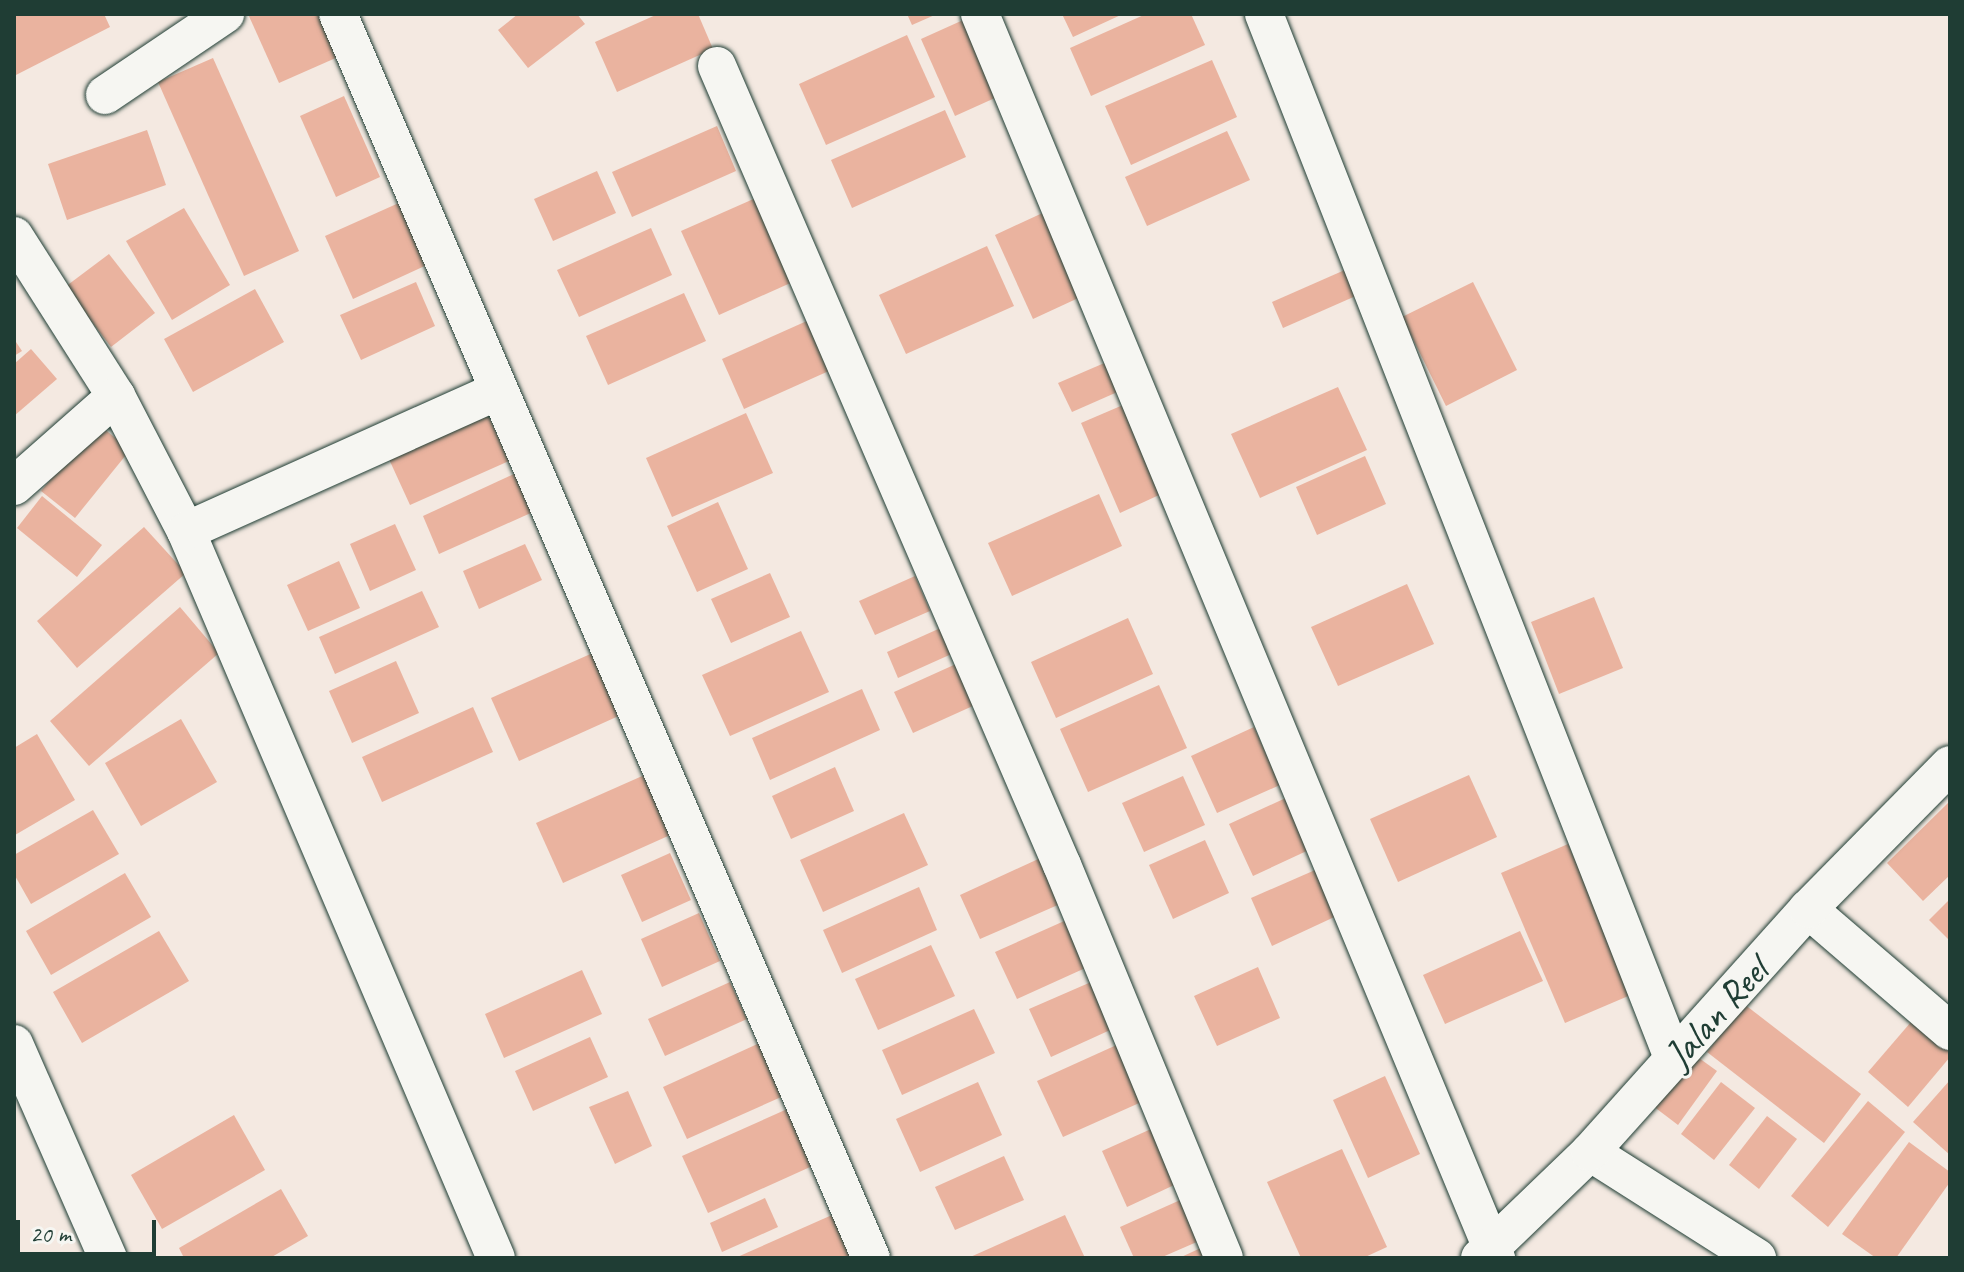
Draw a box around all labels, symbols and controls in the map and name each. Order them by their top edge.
street label: Jalan Reel [1653,947,1779,1079]
scale bar [20,1204,160,1254]
text: 20 m [30,1219,71,1249]

